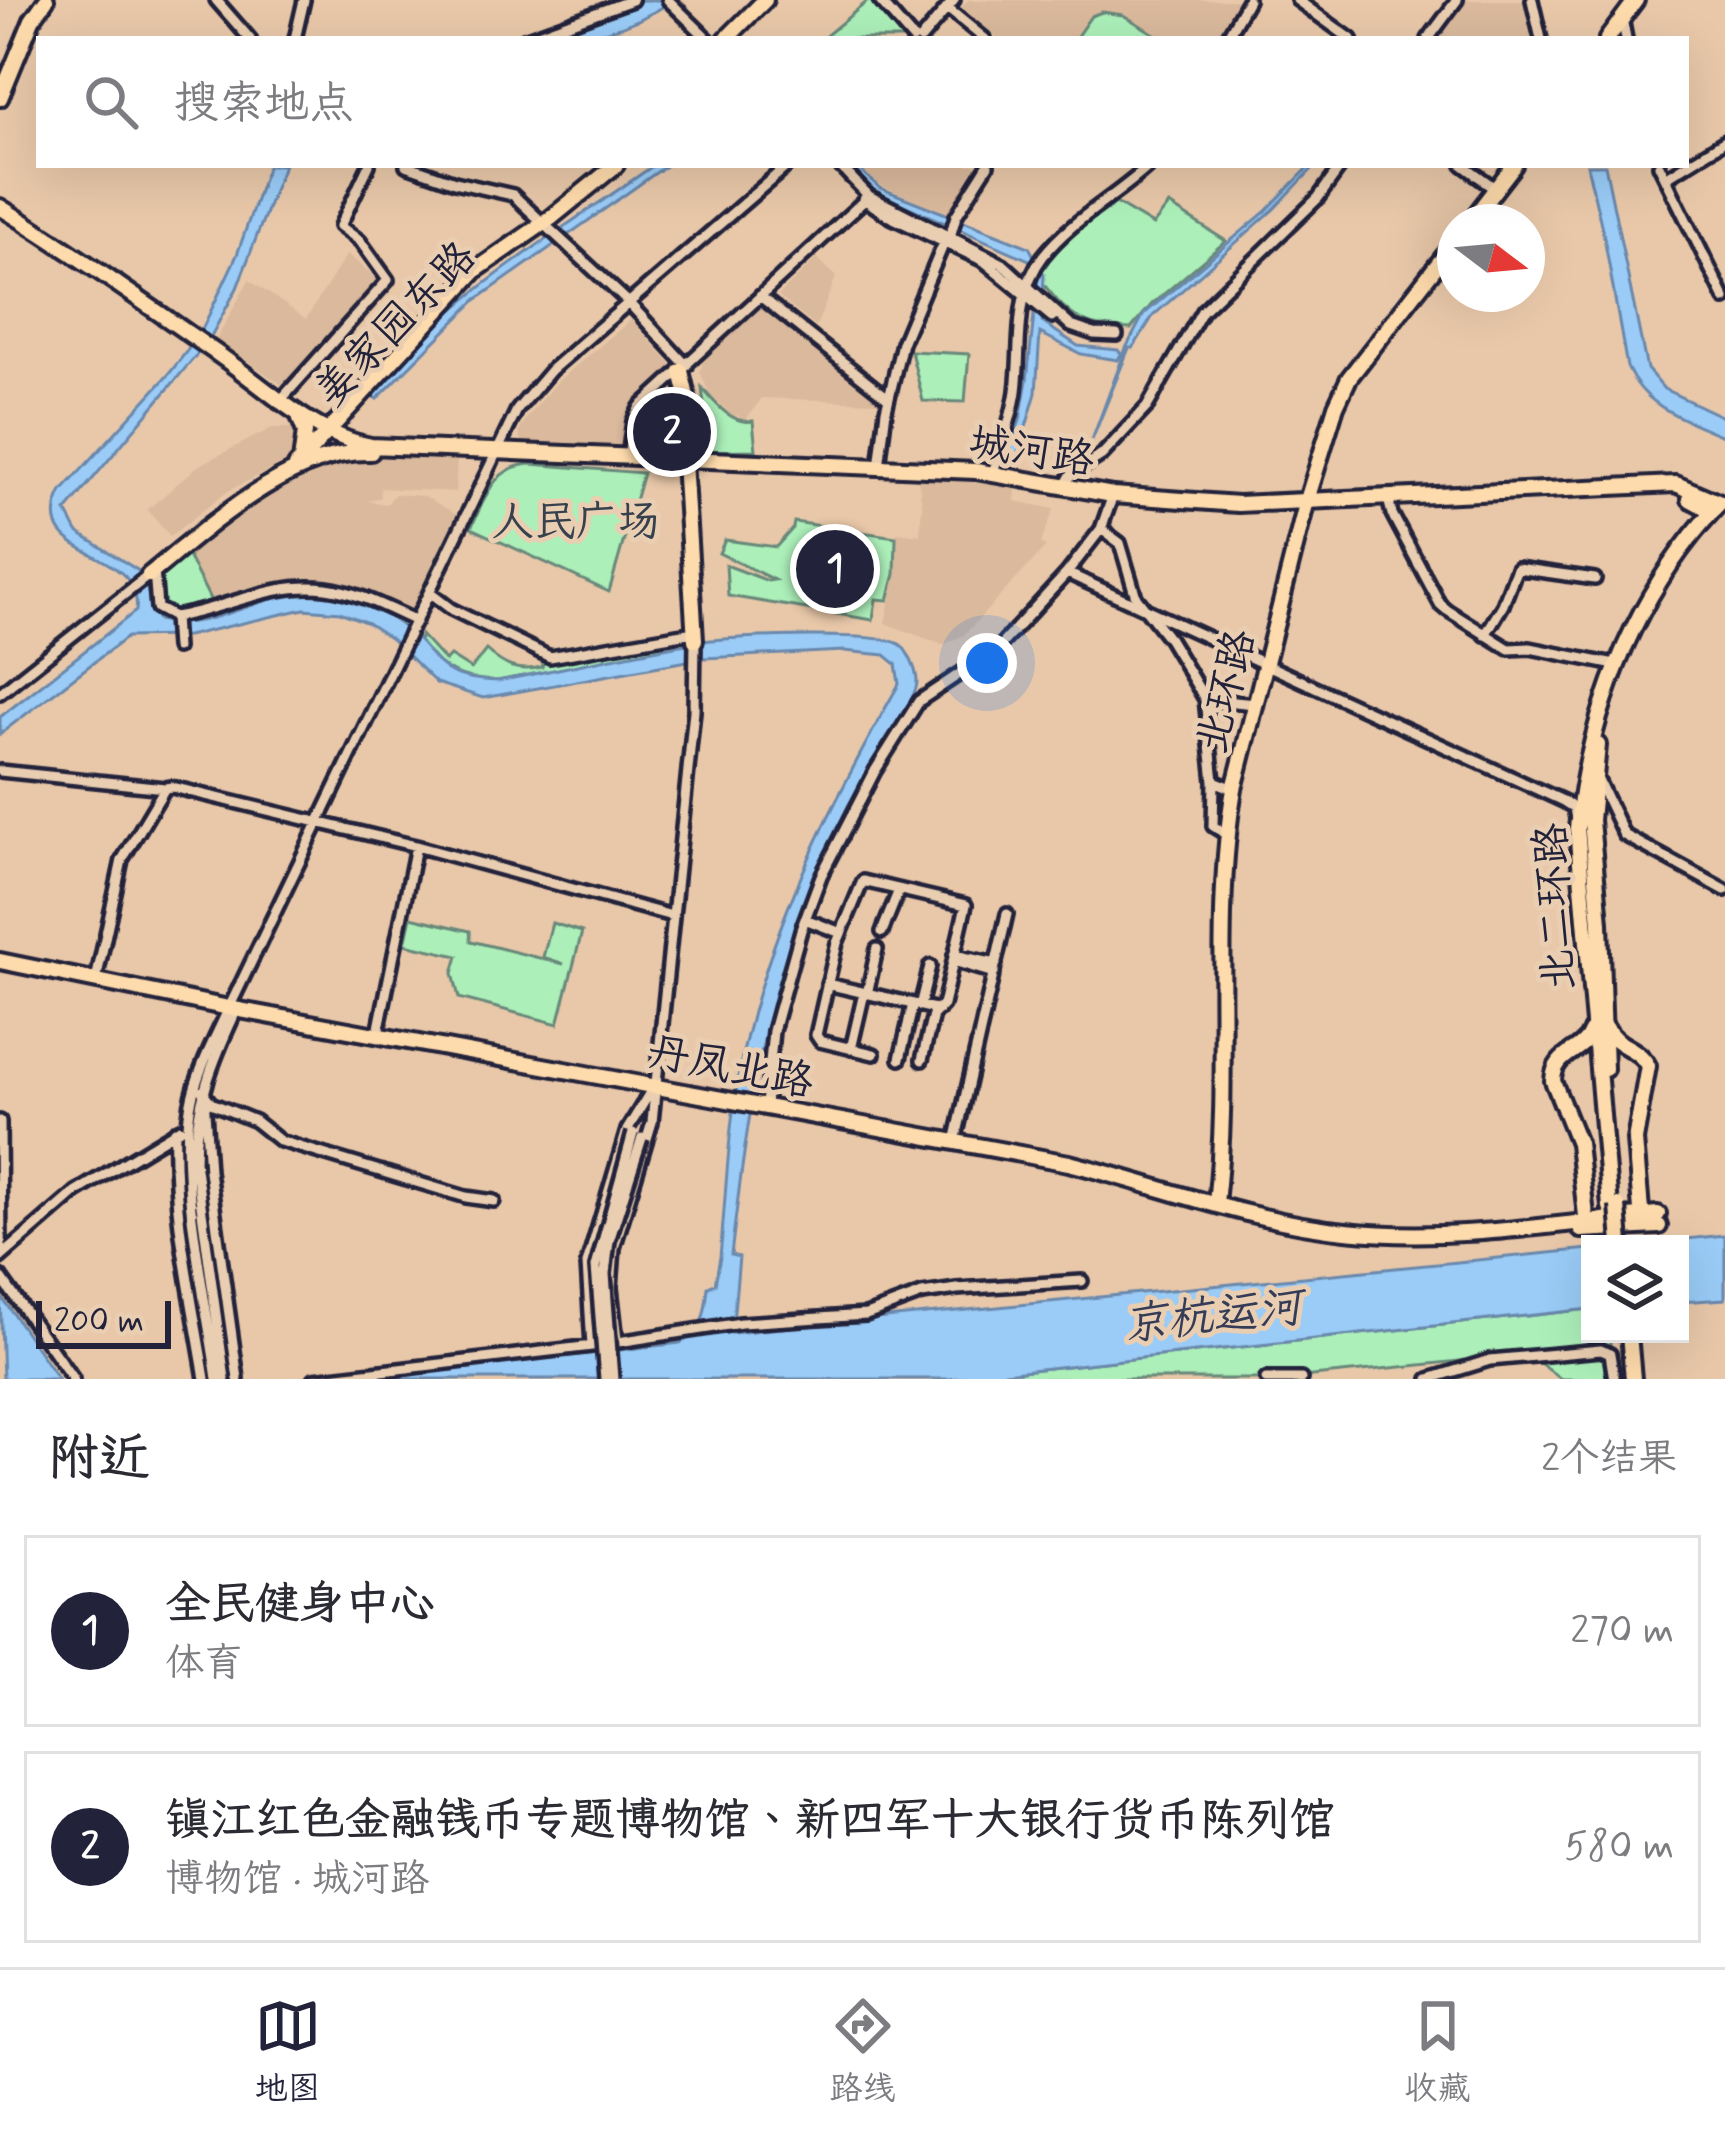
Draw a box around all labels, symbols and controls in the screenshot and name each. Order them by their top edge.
search box [36,36,1689,168]
icon: search [78,69,144,135]
text: 搜索地点 [174,75,354,134]
north arrow [1437,204,1545,312]
street label: 姜家园东路 [304,231,489,420]
pin: 2 [633,387,711,477]
street label: 城河路 [965,415,1098,489]
park label: 人民广场 [492,496,660,551]
pin: 1 [796,524,874,614]
street label: 北环路 [1185,624,1269,760]
your location [957,633,1017,693]
street label: 北二环路 [1525,821,1588,992]
street label: 丹凤北路 [643,1025,818,1111]
map controls [1581,1235,1689,1343]
button: layers [1581,1235,1689,1343]
water label: 京杭运河 [1120,1278,1312,1356]
scale bar [36,1295,171,1348]
text: 200 m [54,1300,144,1344]
text: 附近 [48,1427,150,1493]
text: 2个结果 [1541,1434,1677,1485]
text: 全民健身中心 [165,1576,435,1635]
text: 1 [81,1606,99,1657]
text: 270 m [1570,1606,1674,1657]
text: 体育 [165,1639,243,1690]
text: 镇江红色金融钱币专题博物馆、新四军十大银行货币陈列馆 [165,1792,1335,1851]
text: 2 [80,1822,100,1873]
text: 580 m [1564,1822,1674,1873]
text: 博物馆 · 城河路 [165,1855,429,1906]
tab: 地图 [255,1993,321,2112]
tab: 路线 [830,1993,896,2112]
tab: 收藏 [1405,1993,1471,2112]

